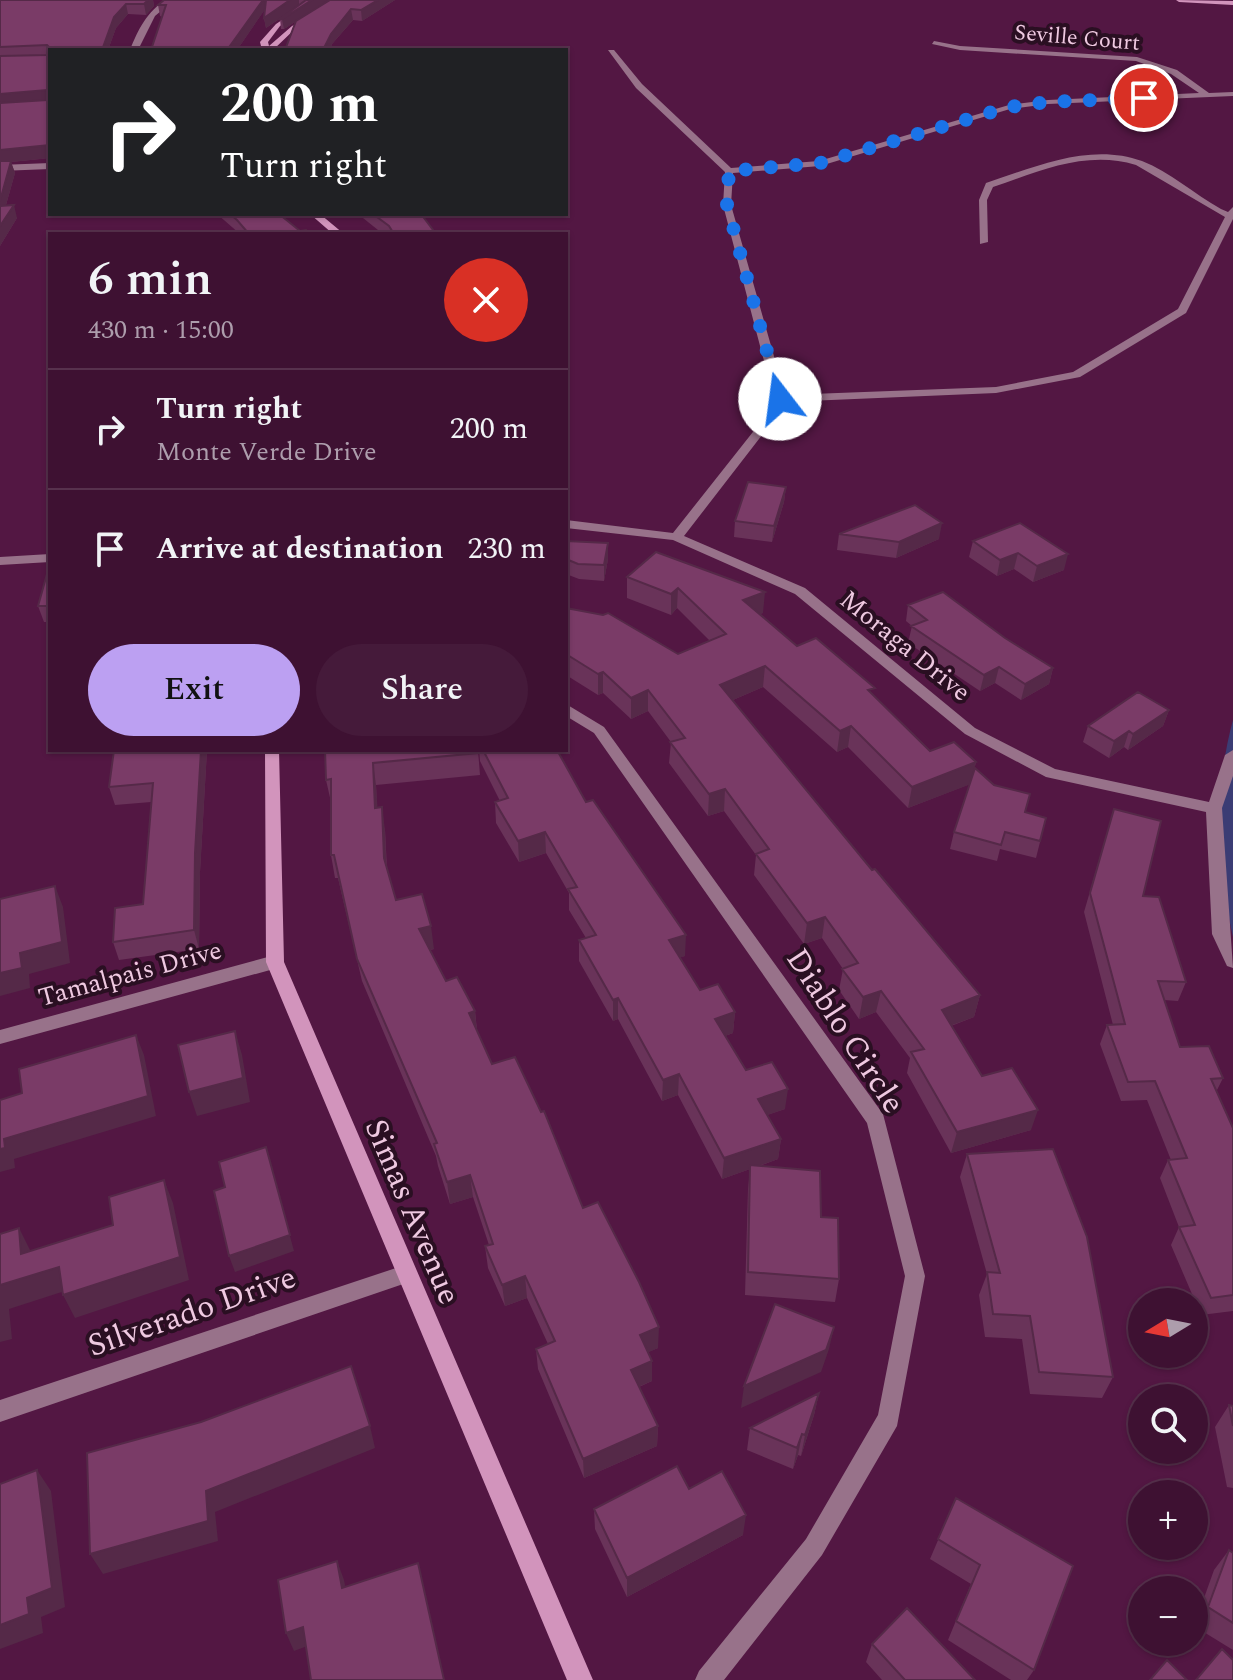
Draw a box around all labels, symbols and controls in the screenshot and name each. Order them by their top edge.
street label: Seville Court [1013,16,1141,60]
text: 200 m [220,62,379,147]
pin [1110,64,1178,132]
icon: arrive [1122,76,1166,120]
icon: right [88,80,192,184]
text: Turn right [220,139,387,194]
text: 6 min [88,243,213,316]
button: close [444,258,528,342]
text: 430 m · 15:00 [88,310,234,350]
position arrow [738,357,822,441]
text: Turn right [156,386,302,432]
text: 200 m [450,406,528,452]
icon: right [88,407,132,451]
text: Monte Verde Drive [156,432,377,472]
text: Arrive at destination [156,526,443,572]
text: 230 m [467,526,546,572]
icon: arrive [88,527,132,571]
street label: Moraga Drive [831,580,979,712]
button: Exit [88,644,300,736]
button: Share [316,644,528,736]
street label: Tamalpais Drive [34,930,226,1018]
street label: Diablo Circle [773,938,917,1124]
street label: Simas Avenue [351,1112,473,1312]
street label: Silverado Drive [81,1253,303,1371]
north arrow [1128,1288,1208,1368]
map controls [1128,1288,1208,1656]
button: search [1128,1384,1208,1464]
button: + [1128,1480,1208,1560]
button: − [1128,1576,1208,1656]

